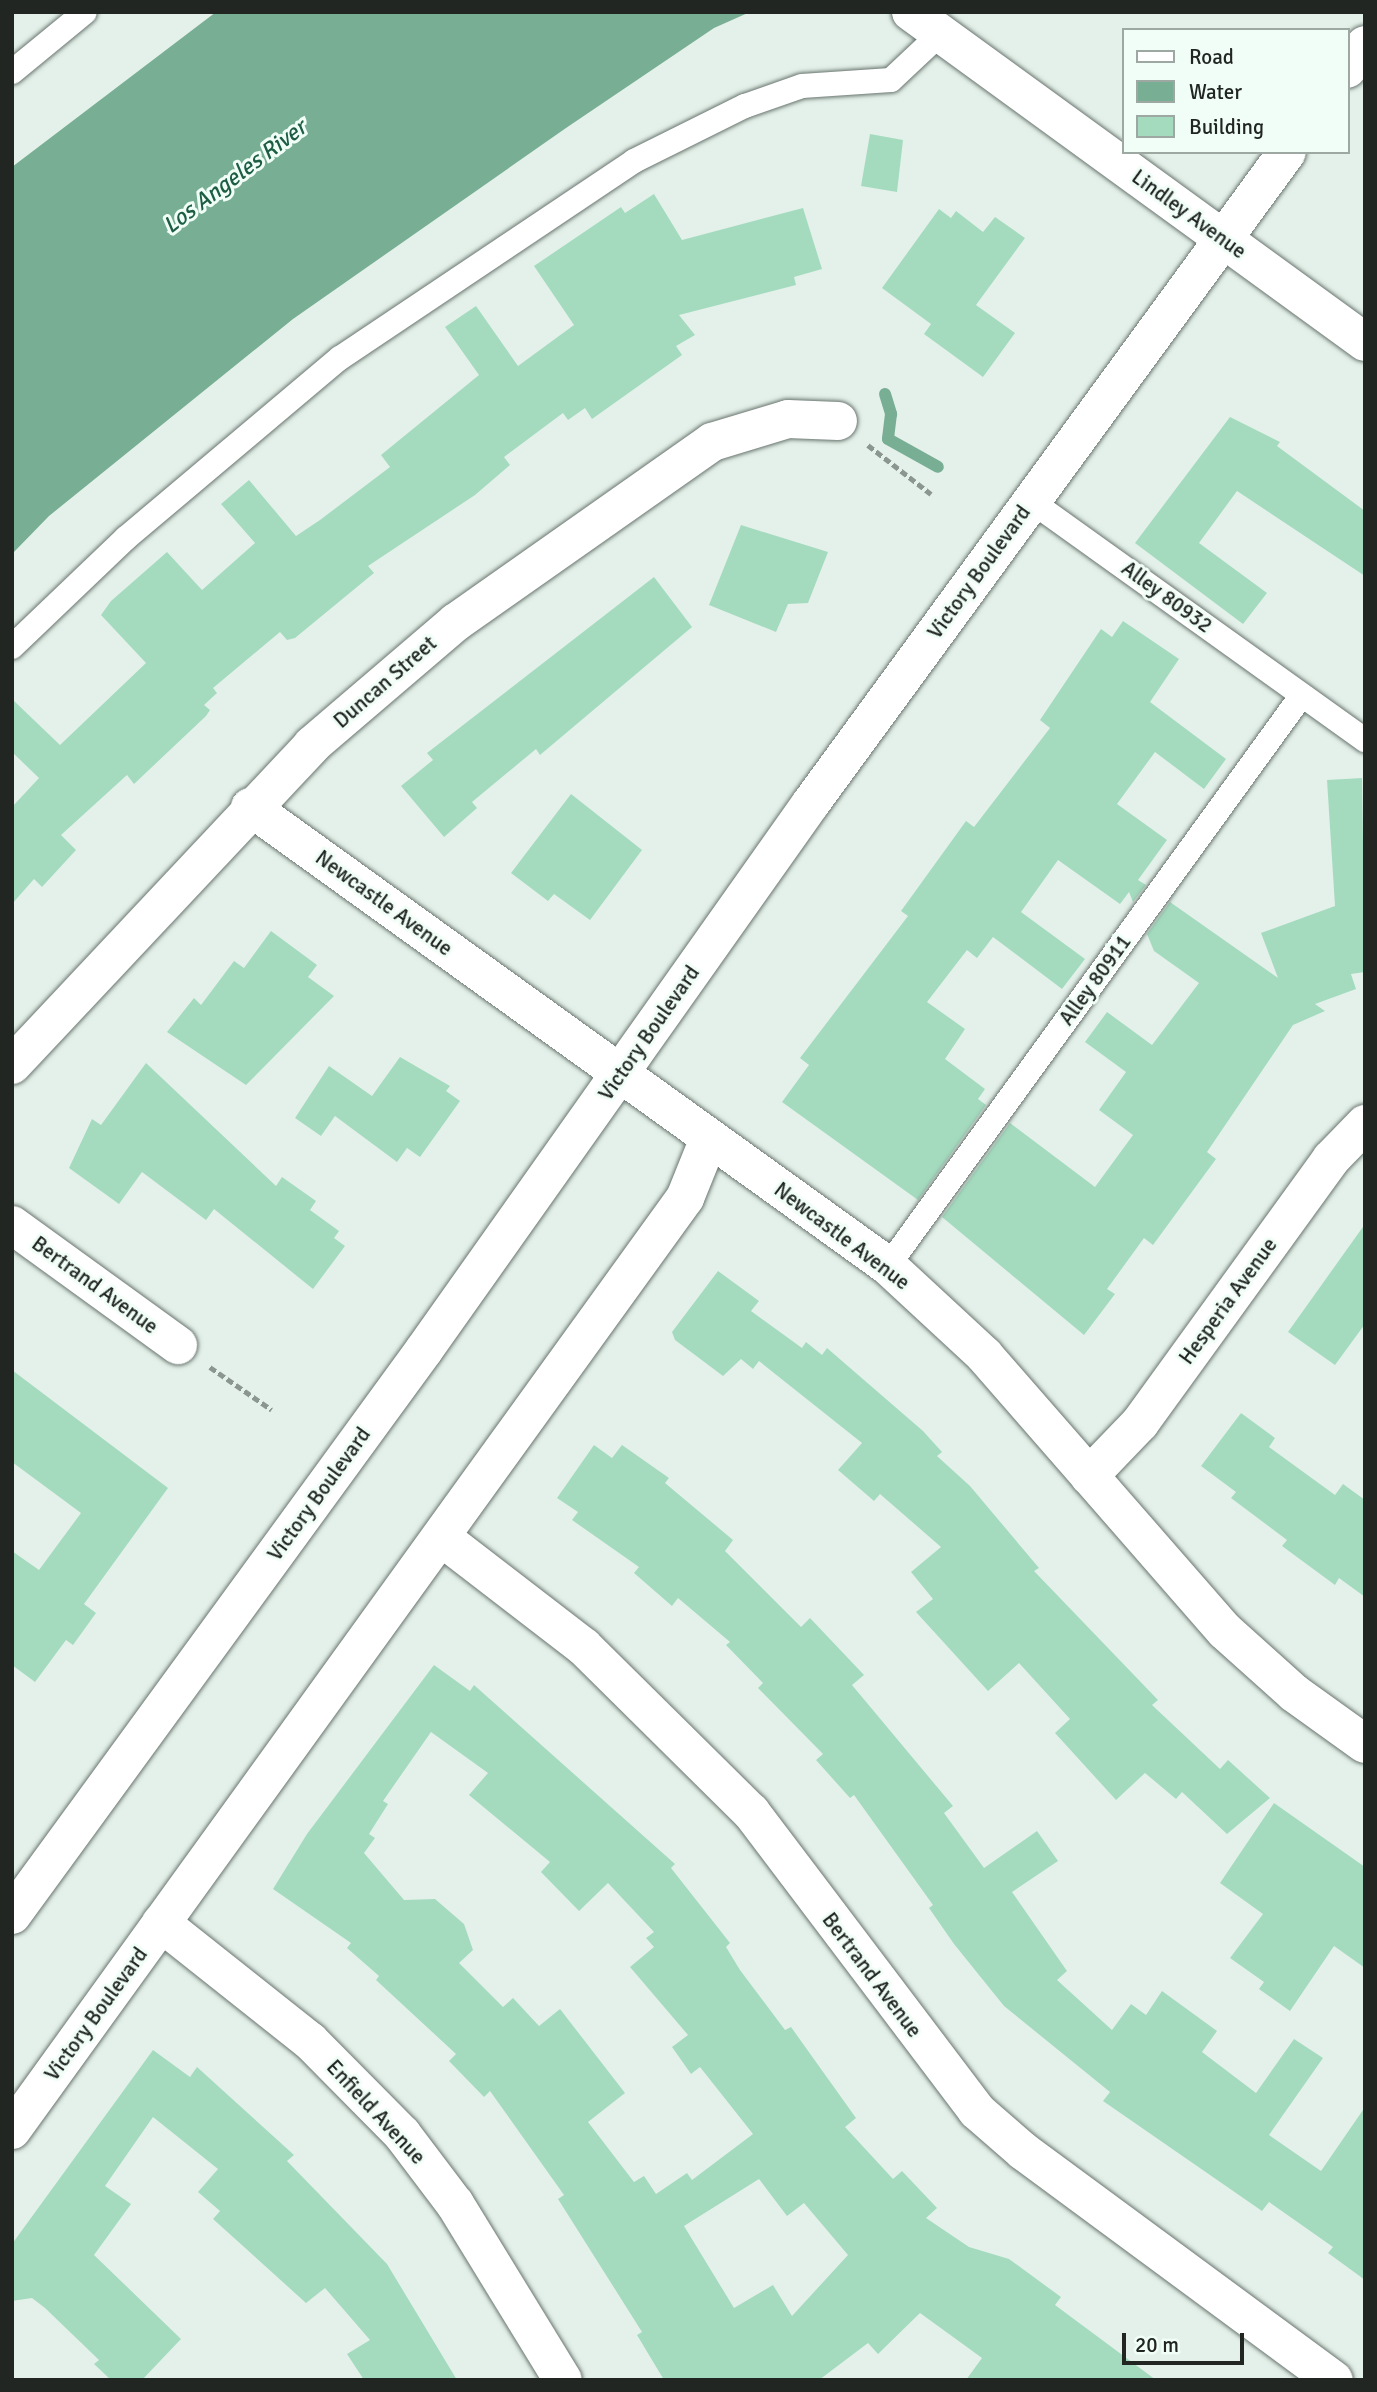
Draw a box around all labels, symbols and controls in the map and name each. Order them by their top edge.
legend [1122,28,1349,154]
text: Road [1189,44,1234,70]
text: Water [1189,79,1242,105]
water label: Los Angeles River [158,114,312,240]
text: Building [1189,114,1264,140]
street label: Lindley Avenue [1127,164,1251,264]
street label: Victory Boulevard [922,500,1036,644]
street label: Alley 80932 [1117,556,1217,638]
street label: Duncan Street [328,631,442,733]
street label: Newcastle Avenue [311,845,457,961]
street label: Alley 80911 [1054,930,1136,1030]
street label: Victory Boulevard [593,961,705,1105]
street label: Newcastle Avenue [769,1177,915,1295]
street label: Bertrand Avenue [27,1231,163,1339]
street label: Hesperia Avenue [1174,1233,1282,1369]
street label: Victory Boulevard [262,1422,376,1566]
street label: Bertrand Avenue [817,1908,927,2042]
street label: Victory Boulevard [39,1942,153,2086]
street label: Enfield Avenue [321,2055,431,2169]
scale bar [1125,2318,1248,2362]
text: 20 m [1135,2332,1179,2358]

